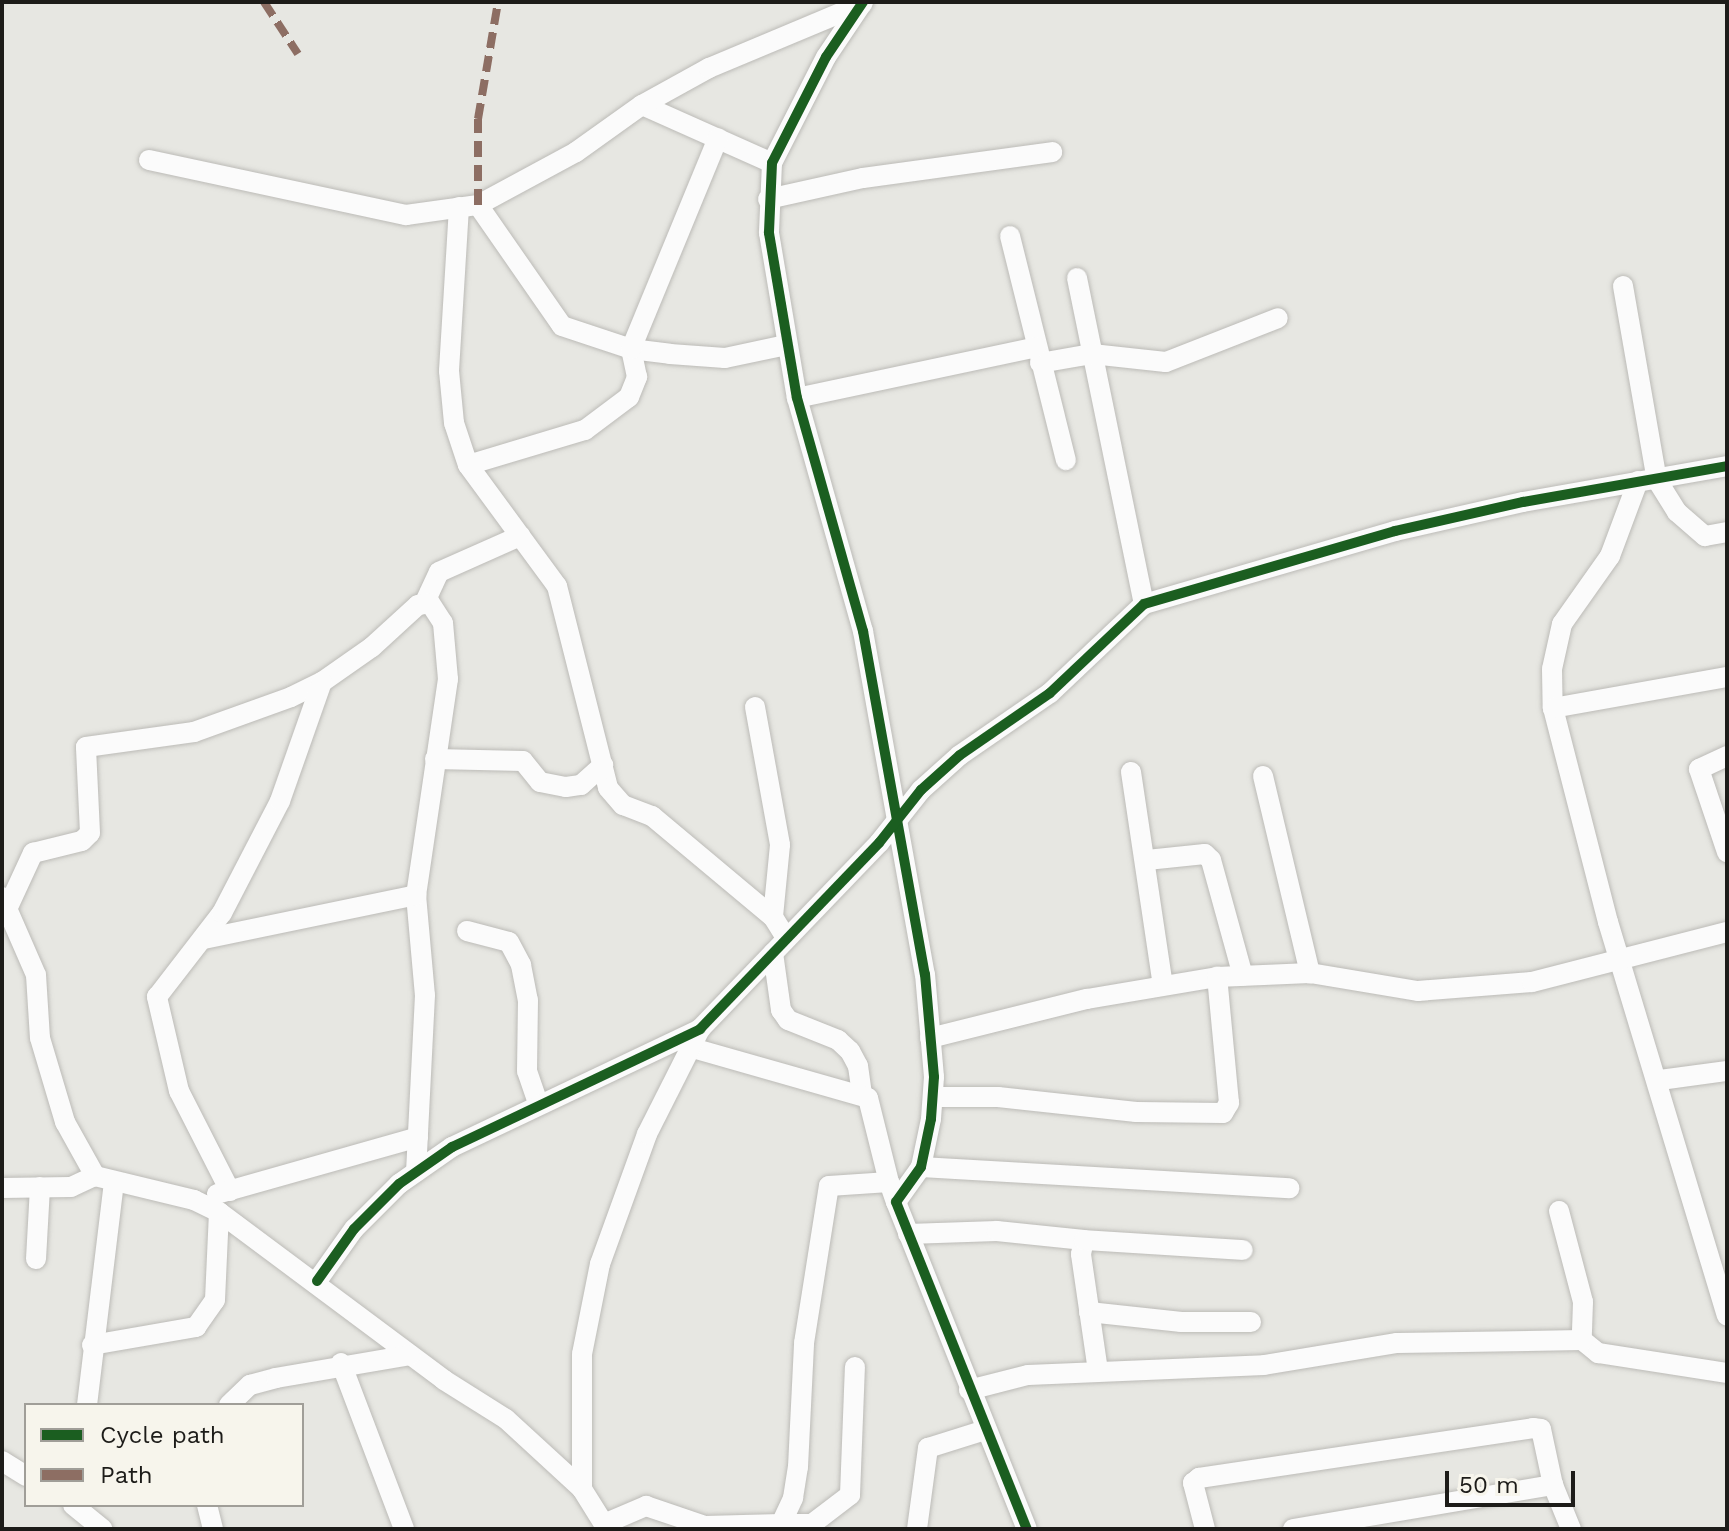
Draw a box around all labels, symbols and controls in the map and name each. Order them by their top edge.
legend [24,1403,304,1507]
text: Cycle path [100,1421,225,1449]
scale bar [1449,1455,1579,1505]
text: Path [100,1461,153,1489]
text: 50 m [1459,1471,1519,1499]

